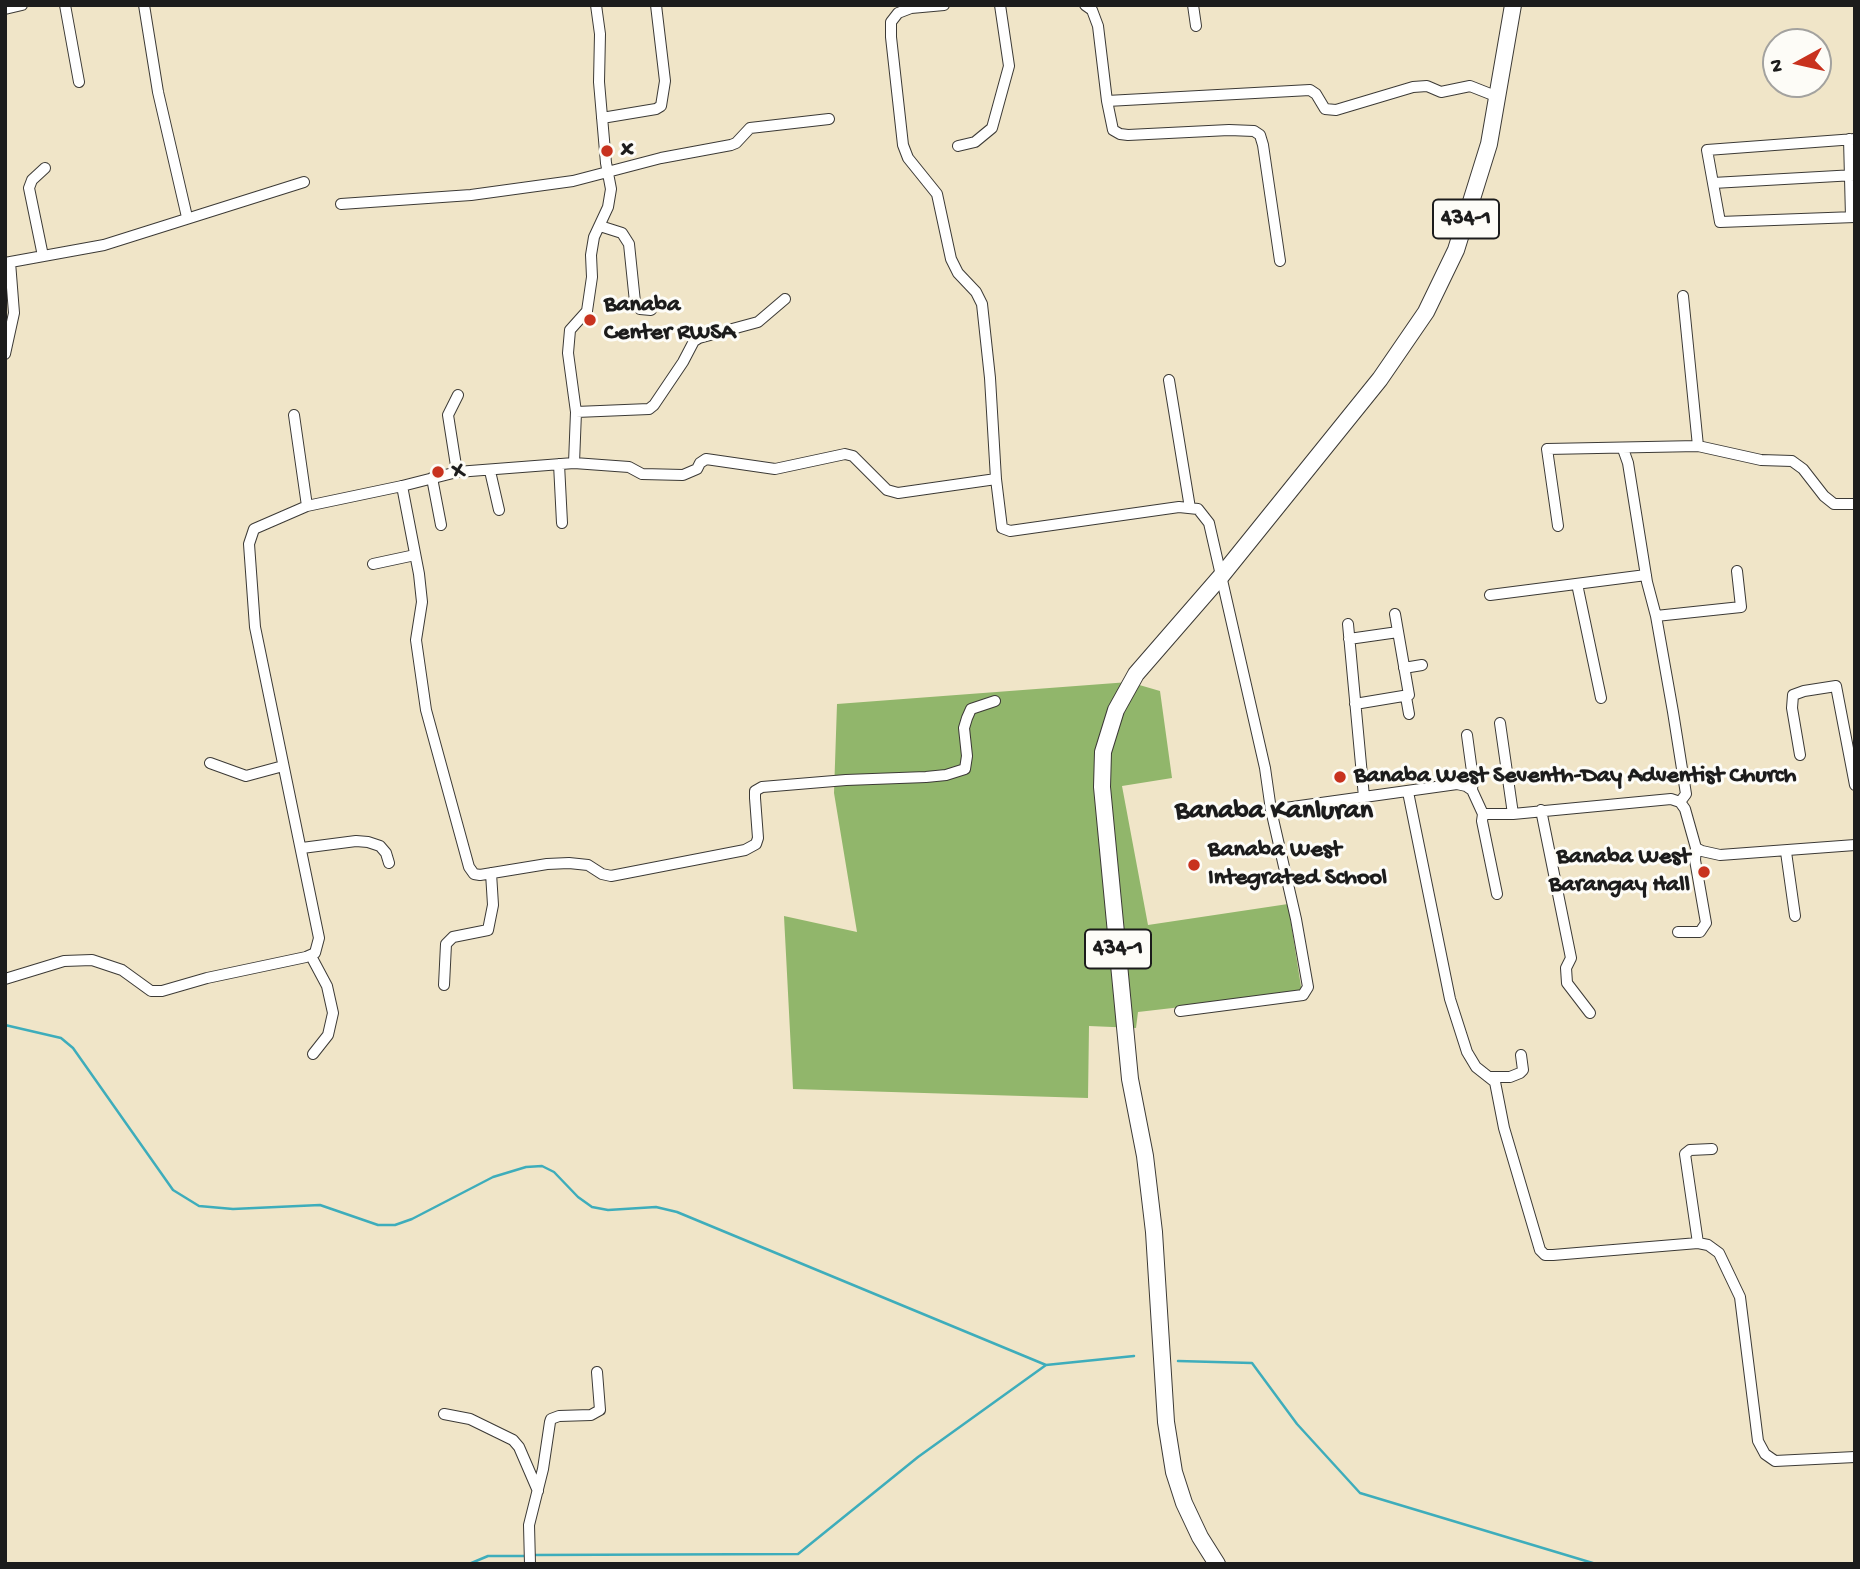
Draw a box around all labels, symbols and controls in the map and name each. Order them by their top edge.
north arrow [1762,28,1832,98]
text: N [1765,58,1790,73]
place label: x [621,137,634,165]
marker: x [599,143,615,159]
road number: 434-1 [1433,200,1499,238]
place label: Banaba Center RWSA [604,292,735,348]
marker: Banaba Center RWSA [582,312,598,328]
place label: X [452,458,465,486]
marker: X [430,464,446,480]
place label: Banaba West Seventh-Day Adventist Church [1354,763,1796,791]
marker: Banaba West Seventh-Day Adventist Church [1332,769,1348,785]
district label: Banaba Kanluran [1175,796,1373,830]
place label: Banaba West Integrated School [1208,837,1387,893]
place label: Banaba West Barangay Hall [1549,844,1690,900]
marker: Banaba West Integrated School [1186,857,1202,873]
marker: Banaba West Barangay Hall [1696,864,1712,880]
road number: 434-1 [1085,930,1151,968]

